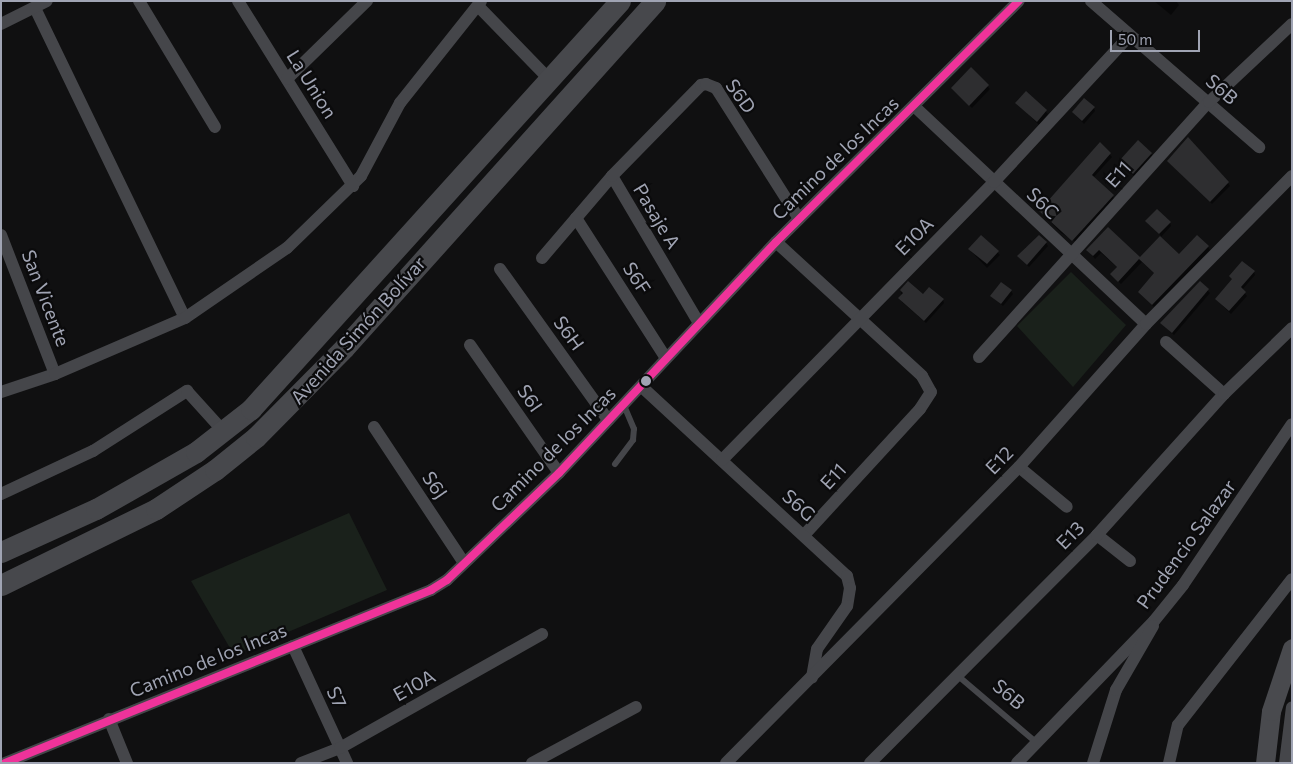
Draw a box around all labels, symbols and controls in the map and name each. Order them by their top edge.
scale bar [1113,20,1203,52]
text: 50 m [1118,30,1152,48]
street label: La Union [282,46,342,122]
street label: S6B [1201,69,1243,109]
street label: S6D [721,74,761,118]
street label: Camino de los Incas [767,92,903,224]
street label: E11 [1100,156,1136,192]
street label: Pasaje A [629,179,685,253]
street label: S6C [1022,182,1064,224]
street label: E10A [890,212,938,260]
street label: San Vicente [17,247,75,349]
street label: Avenida Simón Bolívar [286,251,430,409]
street label: S6F [618,258,656,298]
street label: S6H [549,311,589,355]
unlabelled marker [641,376,651,386]
street label: S6I [513,380,547,416]
street label: Camino de los Incas [486,382,620,516]
street label: E12 [980,441,1018,479]
street label: E11 [815,458,851,494]
street label: S6J [418,467,452,503]
street label: Prudencio Salazar [1131,475,1241,613]
street label: S6G [778,484,820,526]
street label: E13 [1051,516,1089,554]
street label: Camino de los Incas [126,618,290,702]
street label: E10A [389,664,439,706]
street label: S6B [988,674,1030,714]
street label: S7 [322,683,352,711]

